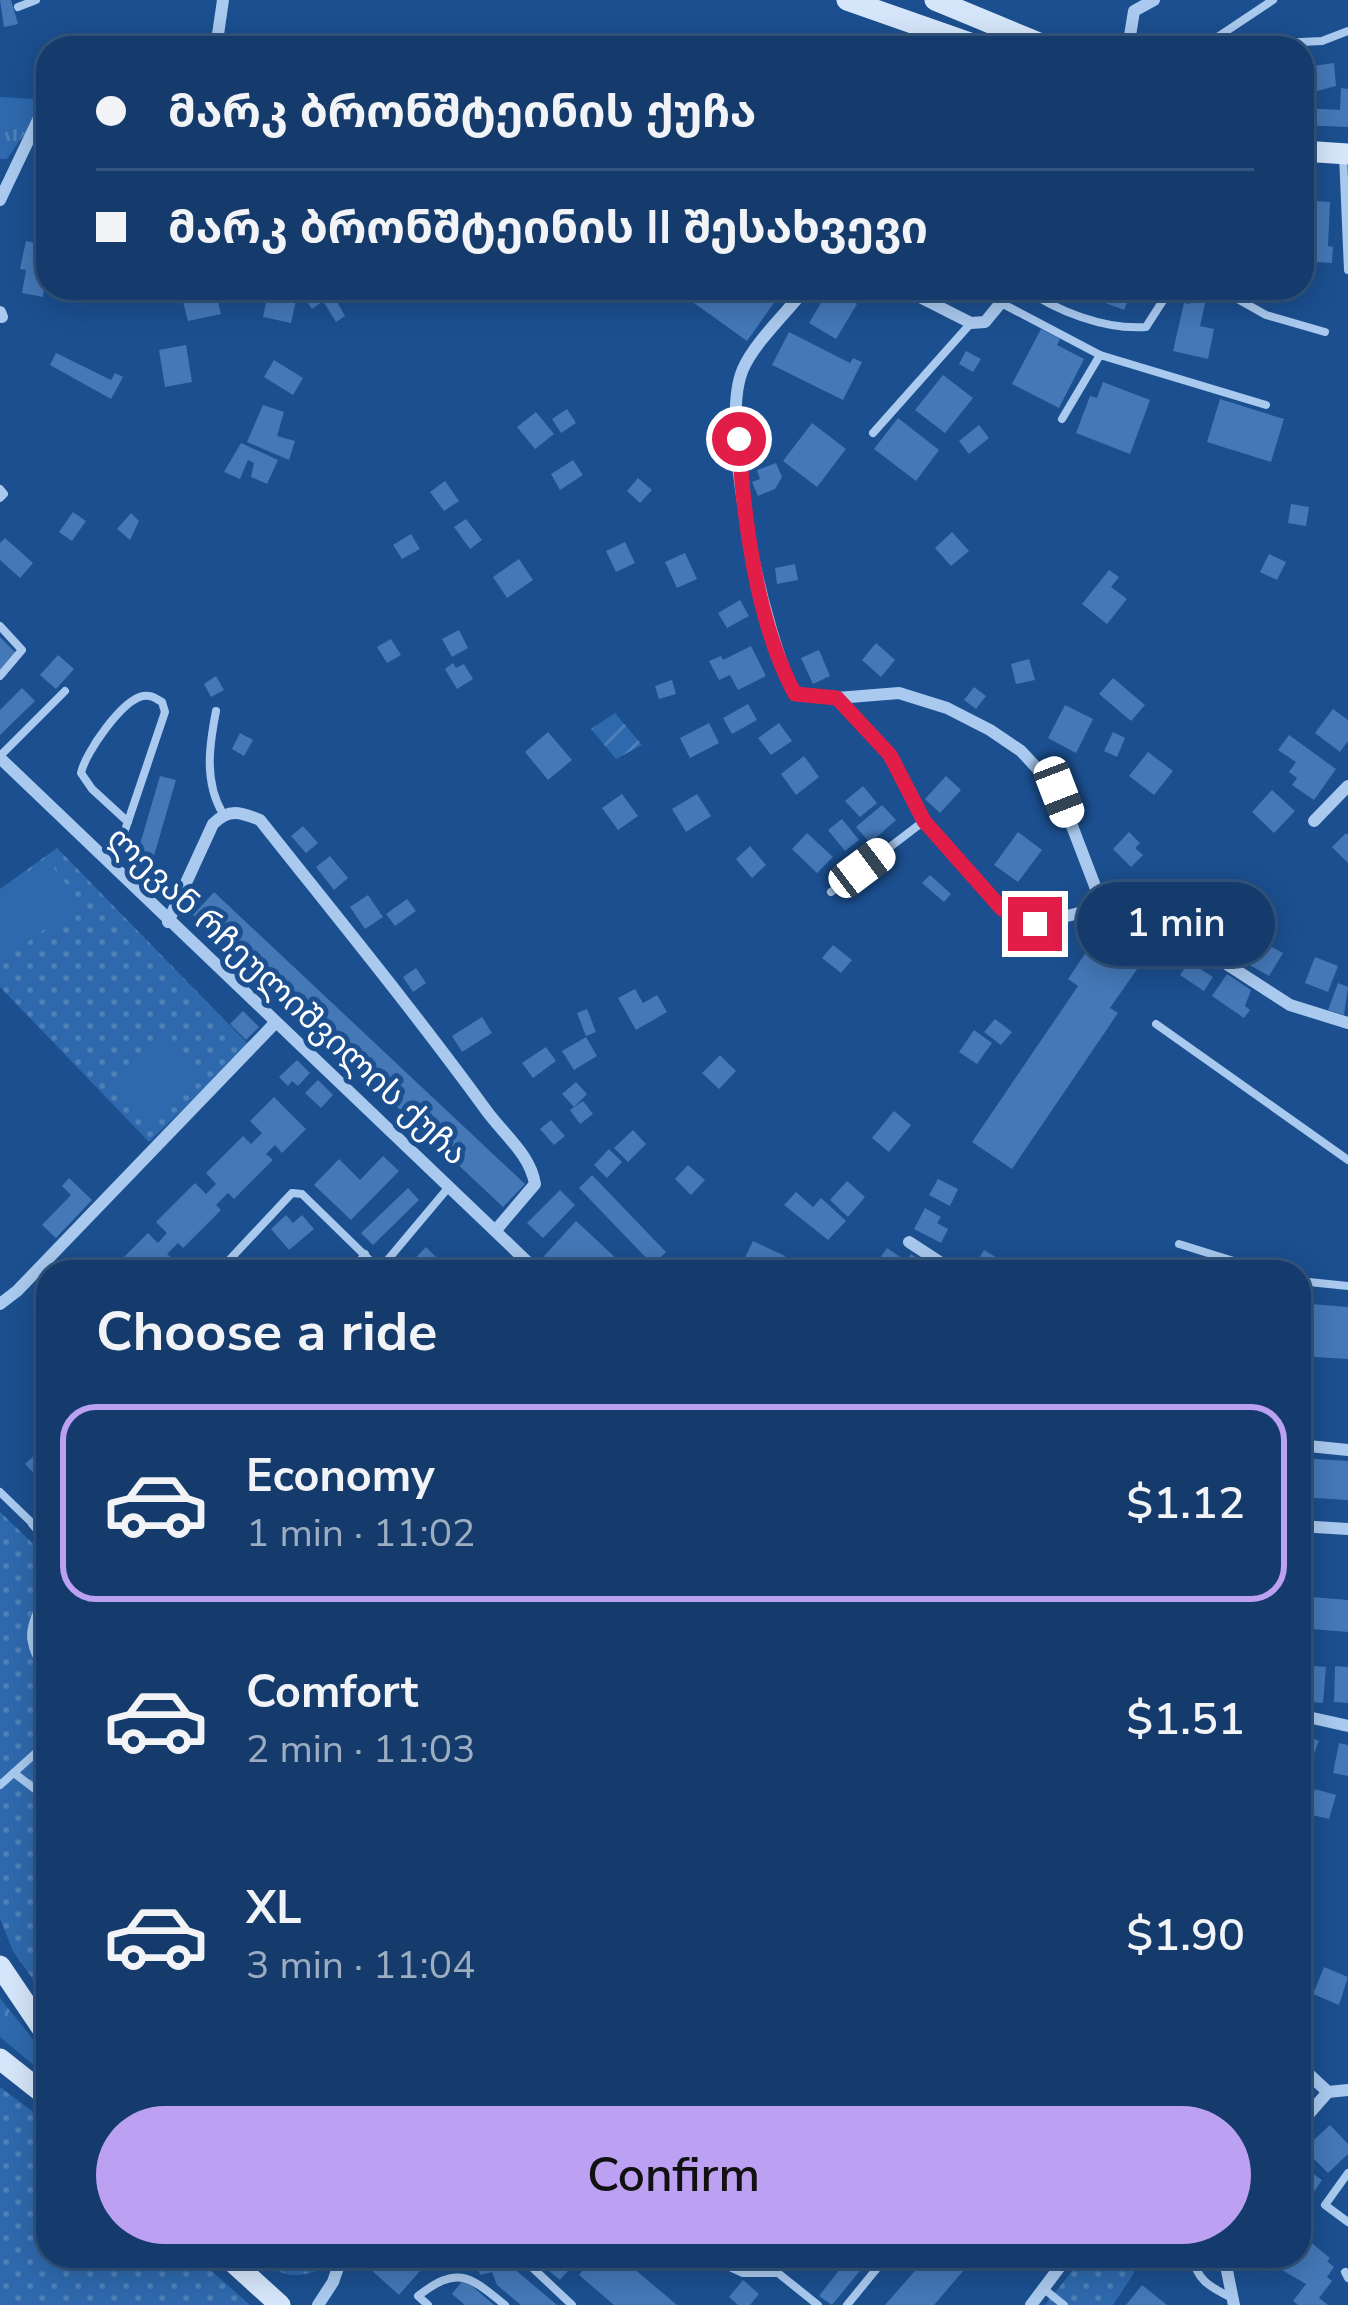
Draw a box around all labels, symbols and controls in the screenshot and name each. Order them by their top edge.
text: მარკ ბრონშტეინის ქუჩა [168,82,756,143]
text: მარკ ბრონშტეინის II შესახვევი [168,198,928,259]
route start [712,412,766,466]
car [1029,752,1089,832]
street label: ლევან რჩეულიშვილის ქუჩა [97,817,477,1176]
car [822,832,902,904]
callout: 1 min [1077,882,1275,966]
route end [1008,897,1062,951]
text: 1 min [1126,897,1226,950]
text: Choose a ride [96,1295,437,1369]
text: Economy [246,1446,435,1507]
icon: car [102,1449,210,1557]
text: $1.12 [1126,1473,1245,1534]
text: 1 min · 11:02 [246,1507,475,1560]
text: Comfort [246,1662,418,1723]
icon: car [102,1665,210,1773]
text: $1.51 [1126,1689,1245,1750]
text: 2 min · 11:03 [246,1723,475,1776]
text: XL [246,1878,302,1939]
icon: car [102,1881,210,1989]
text: $1.90 [1126,1905,1245,1966]
text: 3 min · 11:04 [246,1939,475,1992]
button: Confirm [96,2106,1251,2244]

